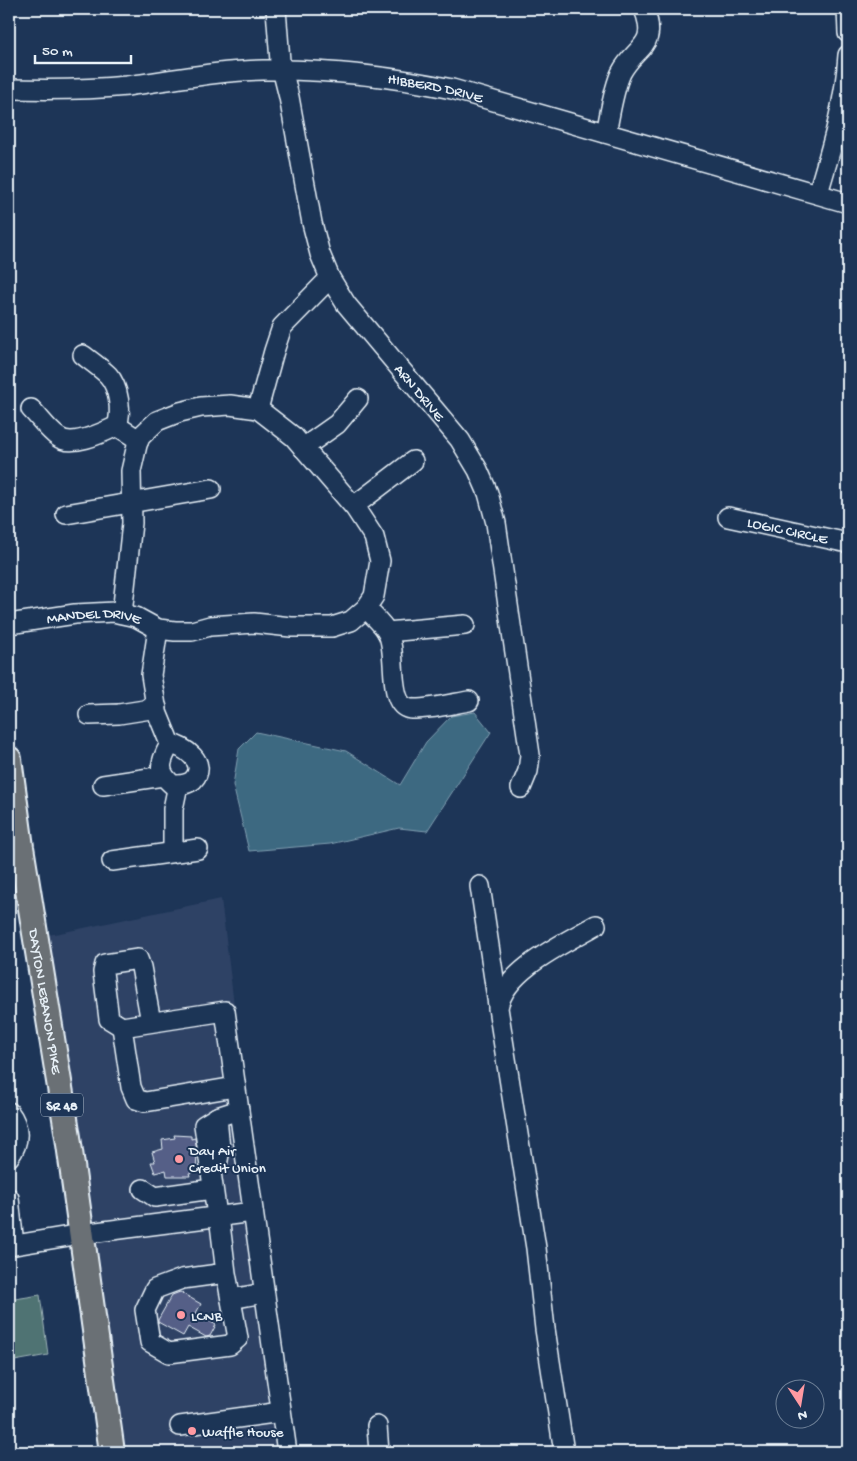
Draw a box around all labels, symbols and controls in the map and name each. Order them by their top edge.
scale bar [35,32,131,64]
text: 50 m [42,43,73,61]
street label: HIBBERD DRIVE [386,71,485,109]
street label: ARN DRIVE [389,361,448,426]
street label: LOGIC CIRCLE [745,514,830,549]
street label: MANDEL DRIVE [45,605,145,630]
street label: DAYTON LEBANON PIKE [23,927,65,1076]
road number: SR 48 [41,1094,83,1116]
place label: Day Air Credit Union [188,1143,266,1178]
marker: Day Air Credit Union [173,1153,185,1165]
place label: LCNB [191,1308,222,1326]
marker: LCNB [175,1309,187,1321]
north arrow [774,1378,824,1428]
text: N [796,1405,808,1424]
place label: Waffle House [202,1424,284,1442]
marker: Waffle House [186,1425,198,1437]

